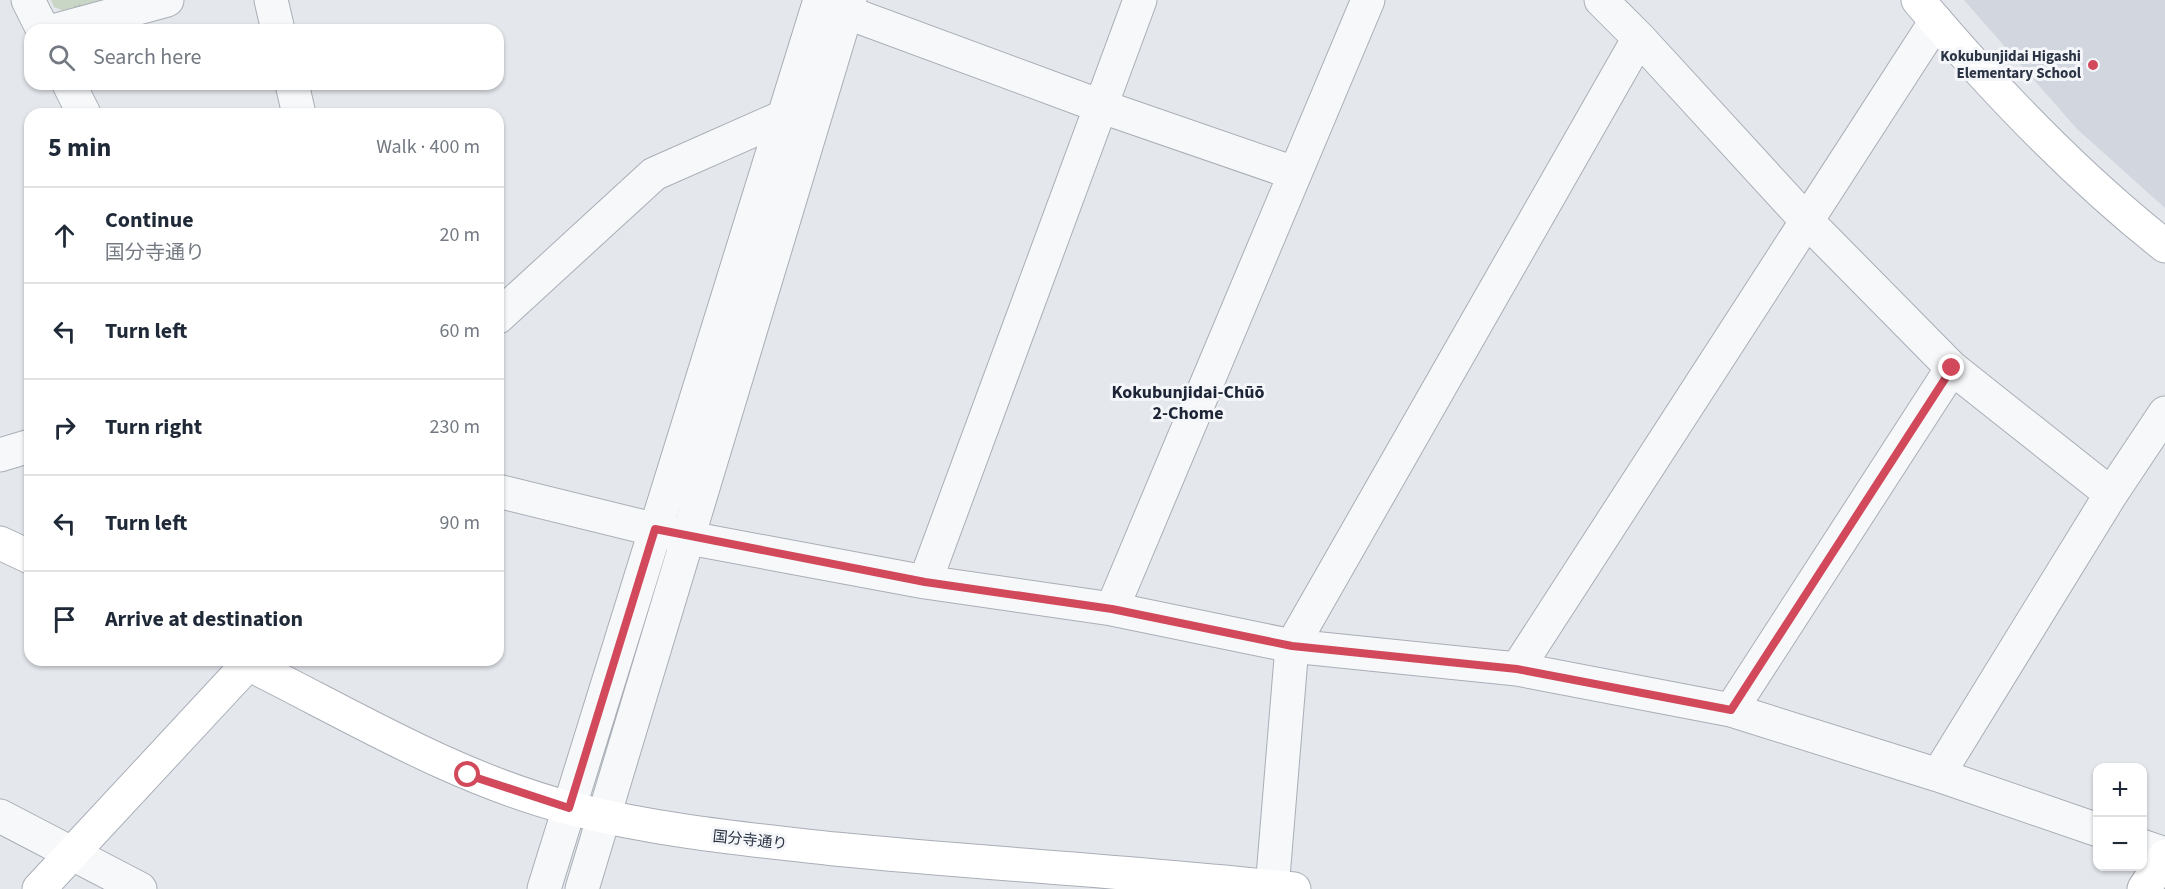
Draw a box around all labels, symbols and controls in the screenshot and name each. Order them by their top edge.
search box [24,24,504,90]
icon: search [45,41,78,74]
text: Search here [93,41,201,73]
place label: Kokubunjidai Higashi Elementary School [1940,46,2082,84]
marker: Kokubunjidai Higashi Elementary School [2086,58,2100,72]
text: 5 min [48,129,111,166]
text: Walk · 400 m [376,133,480,161]
text: Continue [105,204,194,236]
icon: ahead [48,219,81,252]
text: 20 m [440,221,480,249]
text: 国分寺通り [105,239,205,267]
icon: left [48,315,81,348]
text: Turn left [105,315,187,347]
text: 60 m [440,317,480,345]
route end [1938,354,1964,380]
district label: Kokubunjidai-Chūō 2-Chome [1111,380,1265,426]
icon: right [48,411,81,444]
text: Turn right [105,411,202,443]
text: 230 m [430,413,480,441]
icon: left [48,507,81,540]
text: Turn left [105,507,187,539]
text: 90 m [440,509,480,537]
icon: arrive [48,603,81,636]
text: Arrive at destination [105,603,303,635]
route start [454,761,480,787]
map controls [2093,763,2147,871]
button: + [2093,763,2147,817]
button: − [2093,817,2147,871]
street label: 国分寺通り [712,826,788,855]

